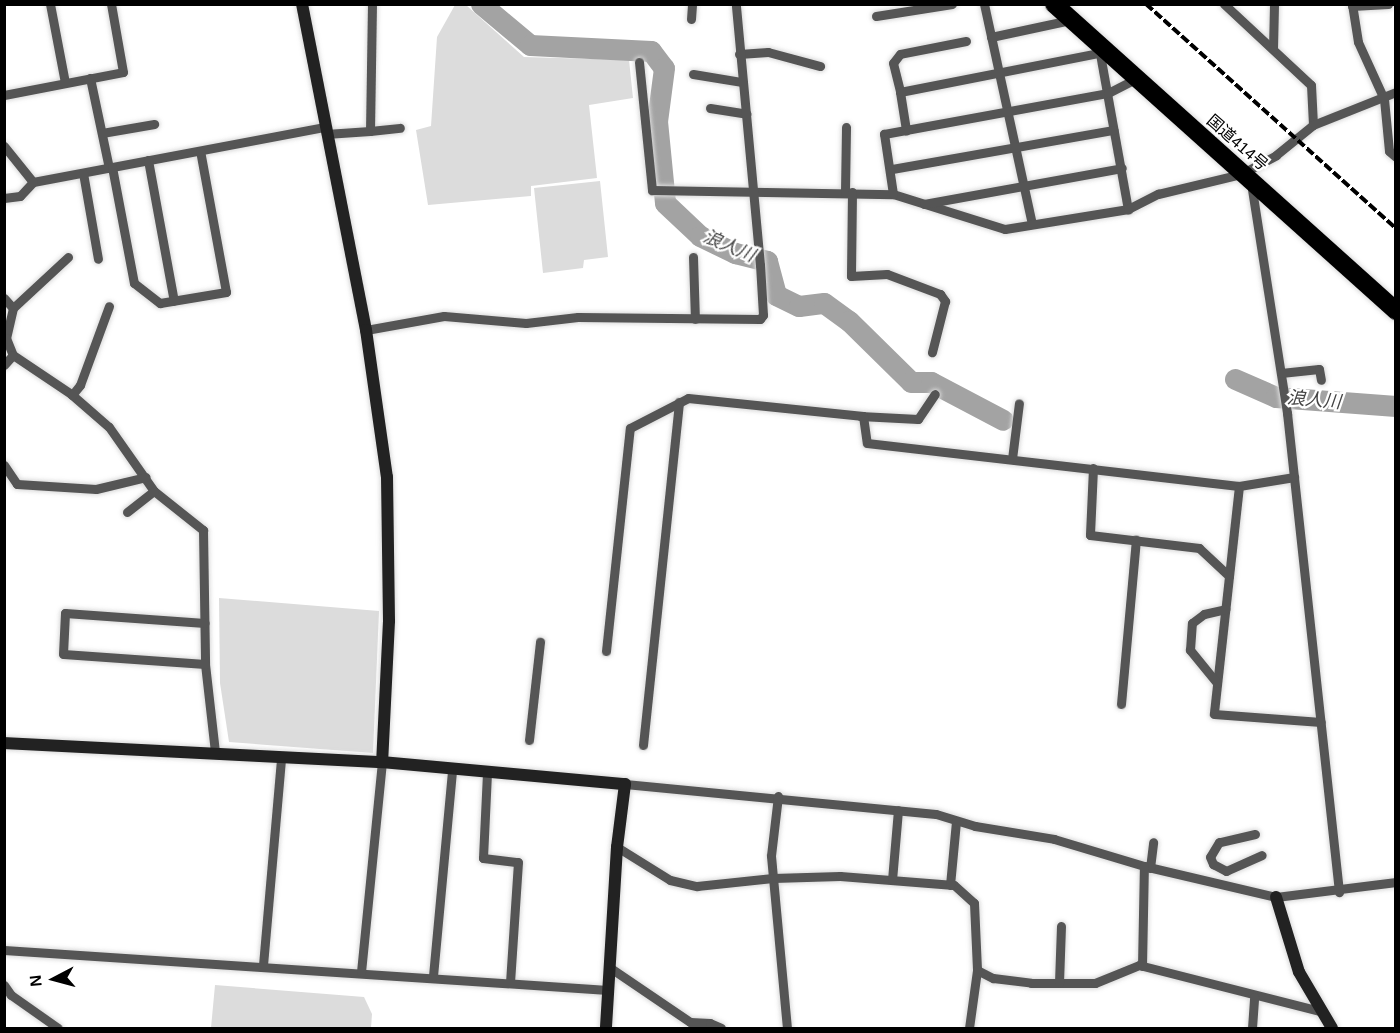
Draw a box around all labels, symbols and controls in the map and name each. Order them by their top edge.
street label: 国道414号 [1203,111,1271,175]
water label: 浪人川 [700,226,758,266]
water label: 浪人川 [1286,387,1342,413]
north arrow [24,949,84,1009]
text: N [27,974,45,988]

